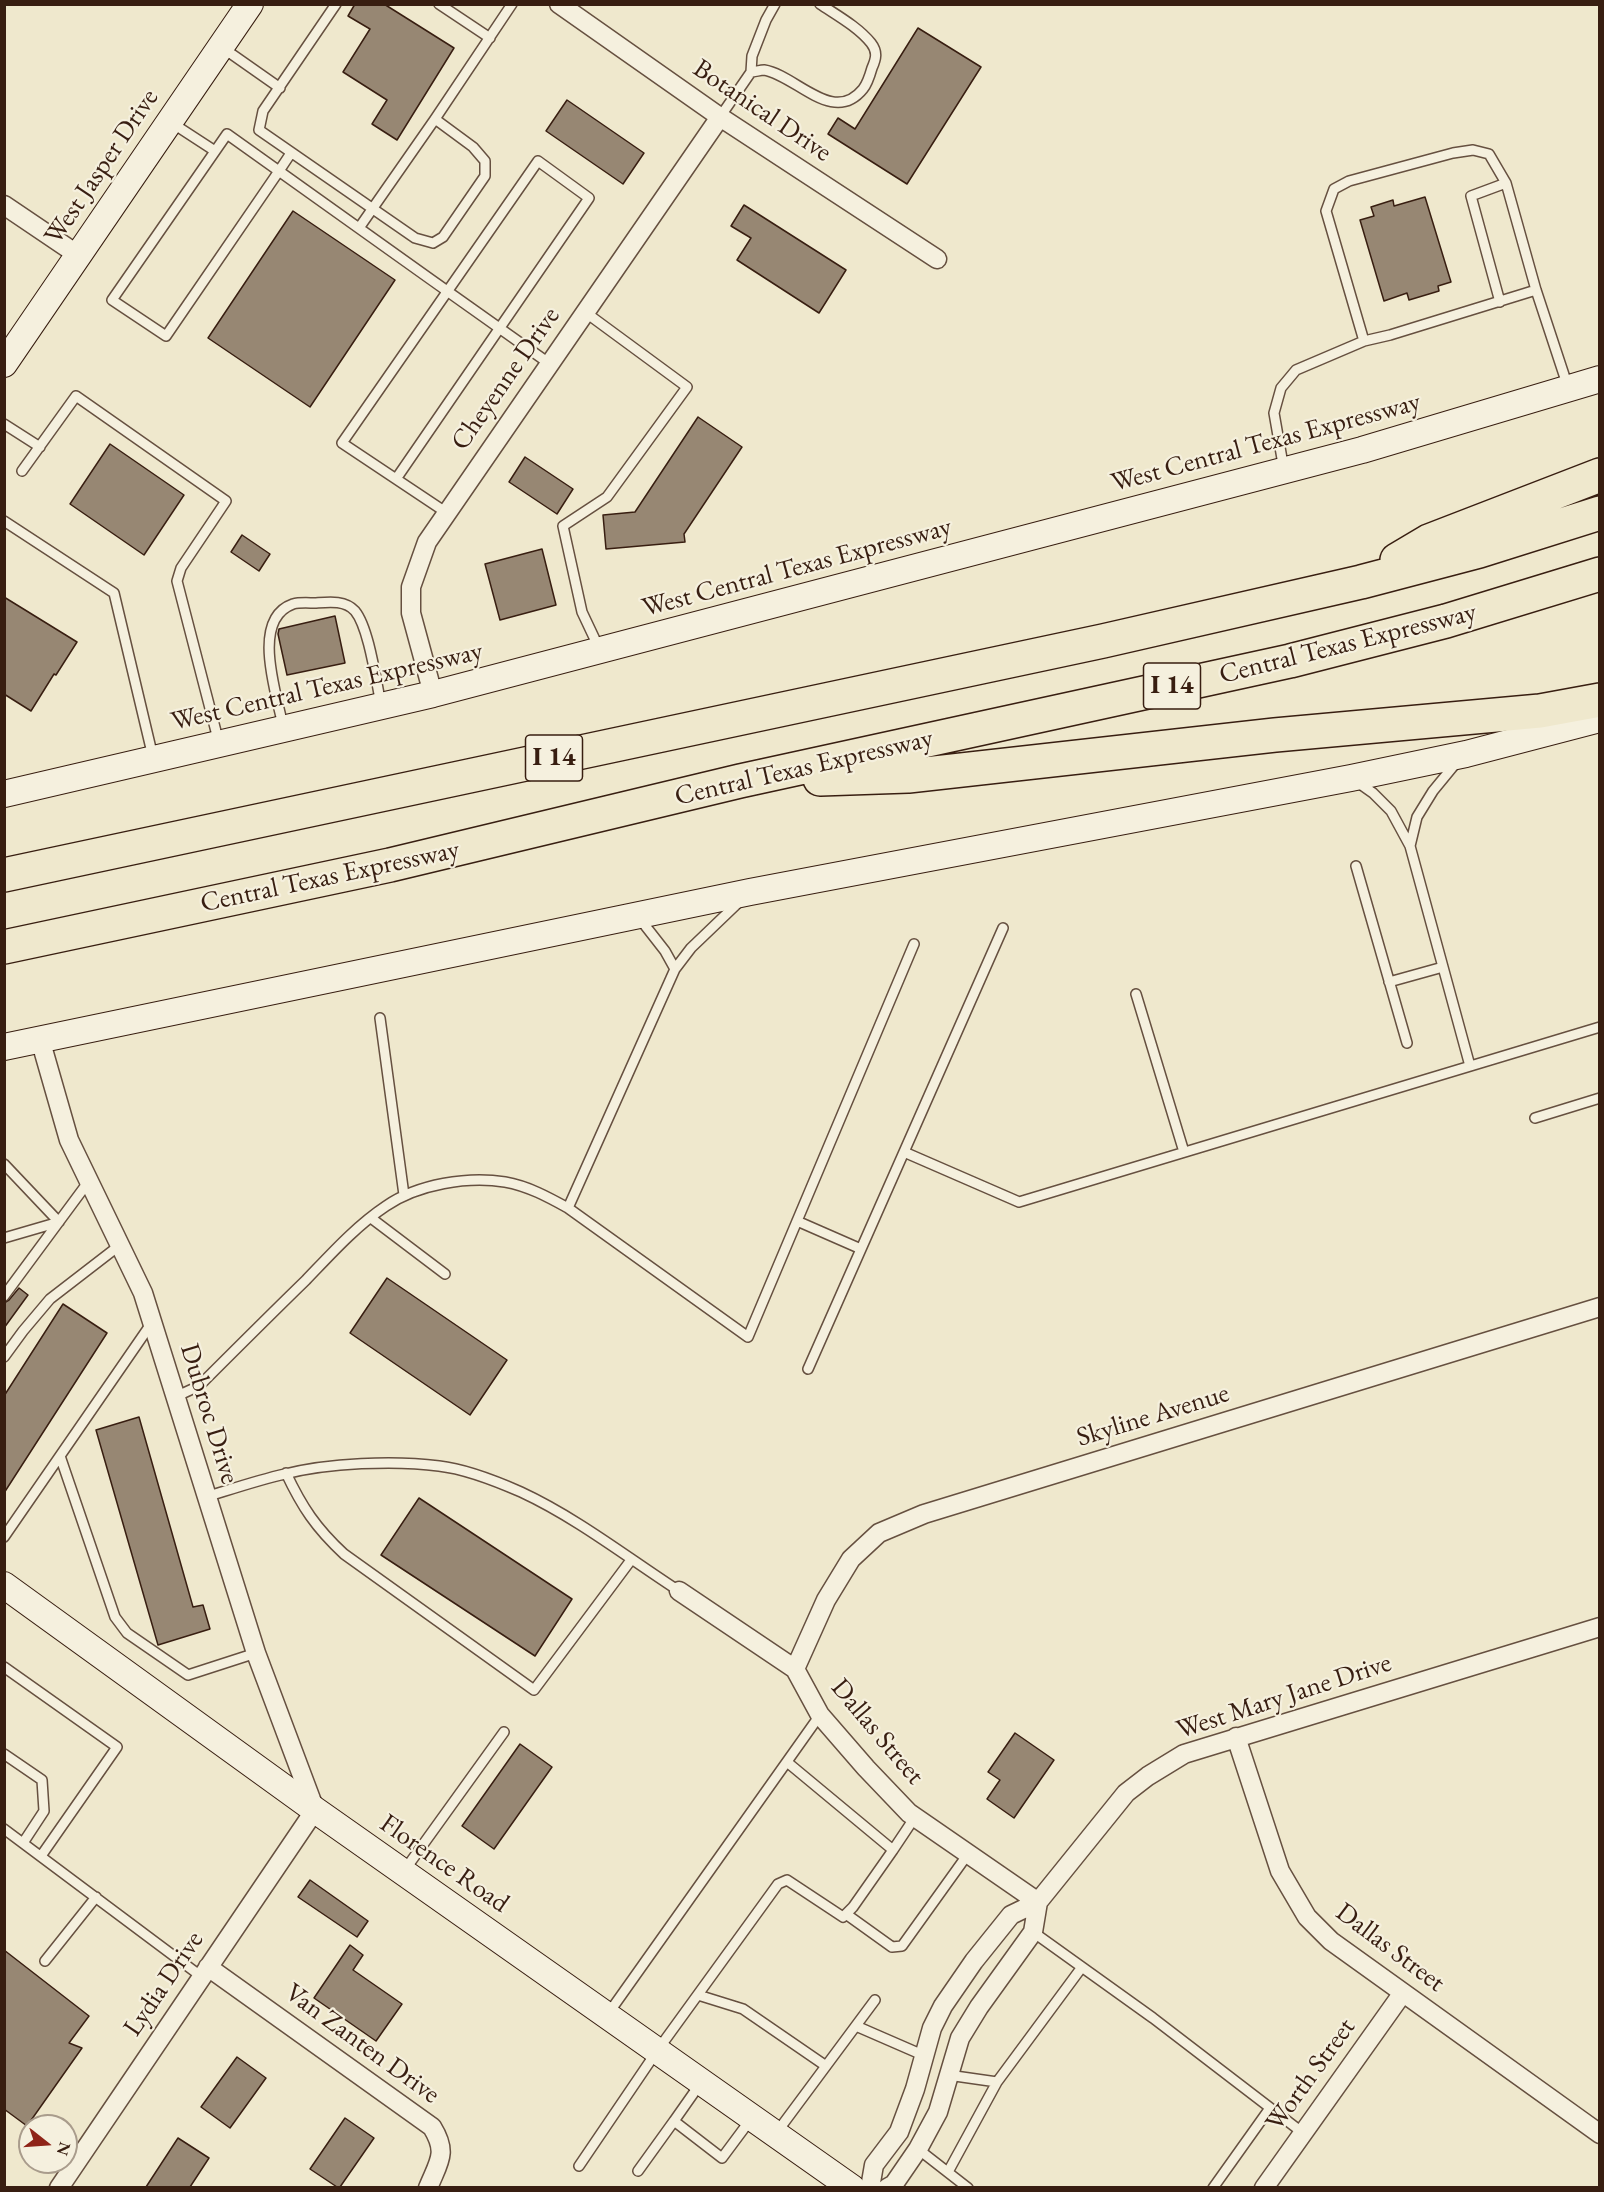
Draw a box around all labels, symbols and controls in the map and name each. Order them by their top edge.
street label: Botanical Drive [687,53,837,169]
street label: West Jasper Drive [38,83,166,251]
street label: Cheyenne Drive [445,301,567,457]
street label: West Central Texas Expressway [1108,386,1424,500]
street label: West Central Texas Expressway [639,511,955,625]
street label: Central Texas Expressway [1216,596,1480,692]
street label: West Central Texas Expressway [168,635,486,739]
road number: I 14 [1144,663,1200,709]
street label: Central Texas Expressway [672,723,936,813]
road number: I 14 [526,735,582,781]
street label: Central Texas Expressway [198,834,462,920]
street label: Dubroc Drive [172,1340,246,1488]
street label: Skyline Avenue [1073,1377,1233,1455]
street label: West Mary Jane Drive [1173,1647,1395,1747]
street label: Dallas Street [823,1672,931,1792]
street label: Florence Road [373,1808,515,1920]
street label: Dallas Street [1329,1896,1451,2000]
street label: Lydia Drive [117,1925,211,2043]
street label: Van Zanten Drive [278,1977,446,2111]
street label: Worth Street [1259,2012,1363,2138]
north arrow [18,2114,78,2174]
text: N [52,2140,76,2158]

